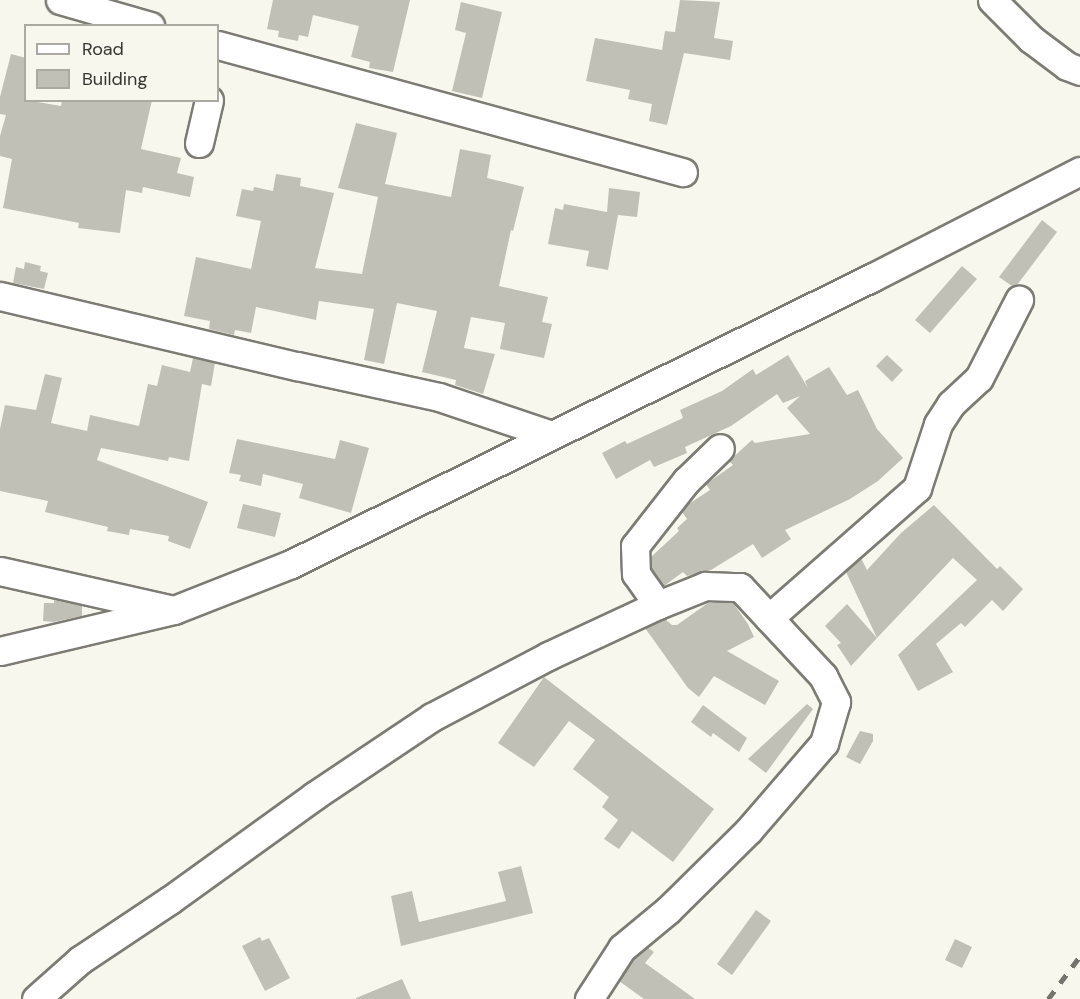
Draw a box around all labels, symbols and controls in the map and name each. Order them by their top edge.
legend [24,24,219,102]
text: Road [82,37,124,61]
text: Building [82,67,147,91]

